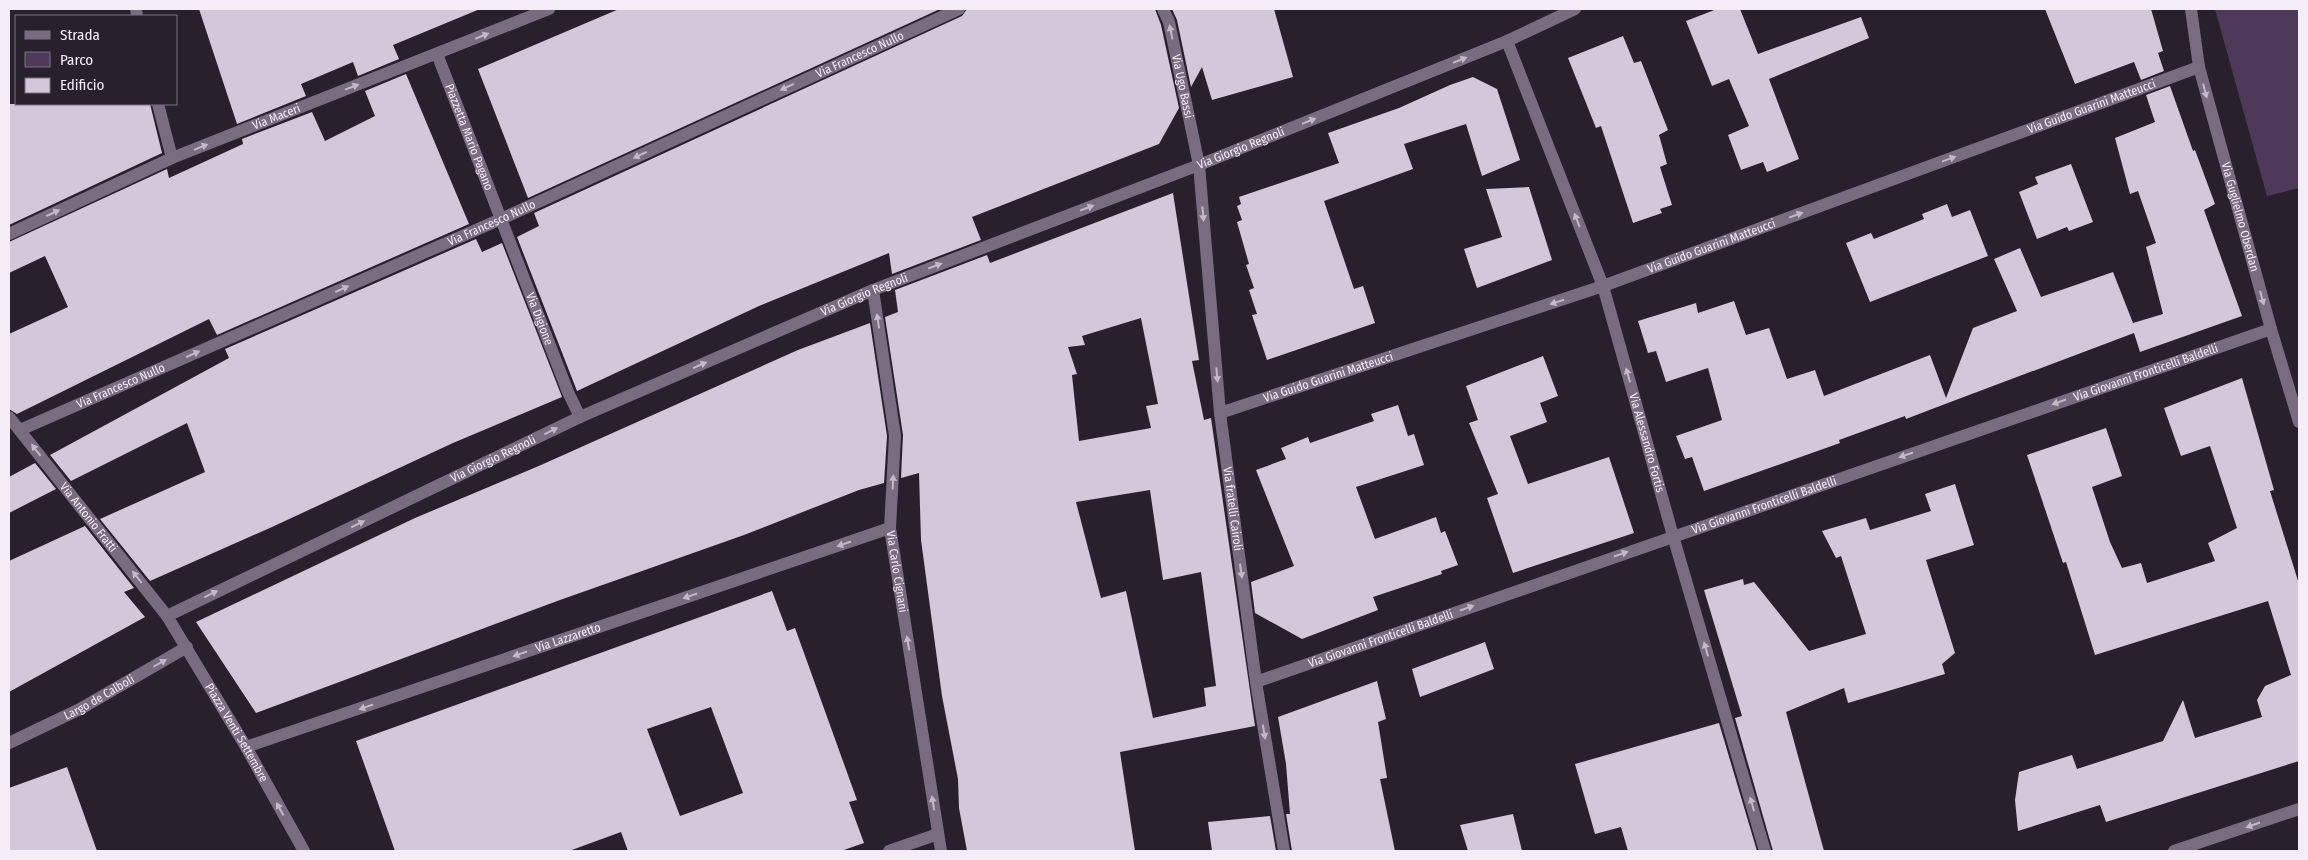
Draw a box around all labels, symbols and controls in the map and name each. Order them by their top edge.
legend [15,15,178,105]
one-way arrow [1167,23,1175,39]
text: Strada [60,26,100,44]
street label: Via Francesco Nullo [814,28,906,81]
one-way arrow [475,32,490,40]
text: Parco [60,51,93,69]
street label: Via Ugo Bassi [1169,53,1196,120]
one-way arrow [1453,56,1468,64]
text: Edificio [60,76,105,94]
street label: Via Guido Guarini Matteucci [2026,77,2158,136]
street label: Piazzetta Mario Pagano [442,82,496,192]
one-way arrow [345,83,360,91]
one-way arrow [780,84,794,92]
one-way arrow [2202,84,2210,99]
street label: Via Maceri [250,101,302,133]
one-way arrow [1302,116,1316,124]
street label: Via Giorgio Regnoli [1195,124,1286,172]
one-way arrow [194,143,209,151]
one-way arrow [633,152,647,160]
one-way arrow [1942,155,1957,163]
street label: Via Guglielmo Oberdan [2219,161,2262,273]
street label: Via Francesco Nullo [445,197,538,249]
one-way arrow [1080,204,1095,212]
one-way arrow [1199,206,1207,222]
one-way arrow [46,209,60,217]
one-way arrow [1789,211,1804,218]
one-way arrow [1573,212,1581,227]
street label: Via Guido Guarini Matteucci [1645,216,1777,276]
one-way arrow [928,262,943,269]
street label: Via Giorgio Regnoli [819,270,910,319]
one-way arrow [335,284,349,292]
street label: Via Digione [523,291,556,347]
one-way arrow [2259,291,2267,306]
one-way arrow [1549,298,1564,306]
one-way arrow [874,312,882,328]
street label: Via Giovanni Fronticelli Baldelli [2072,341,2220,404]
one-way arrow [186,349,200,357]
street label: Via Guido Guarini Matteucci [1262,349,1395,405]
street label: Via Francesco Nullo [74,360,167,411]
one-way arrow [693,361,707,369]
one-way arrow [1623,367,1631,382]
one-way arrow [1213,368,1221,384]
street label: Via Alessandro Fortis [1626,392,1667,494]
one-way arrow [2052,399,2067,406]
one-way arrow [544,427,559,435]
street label: Via Giorgio Regnoli [448,432,538,485]
one-way arrow [30,444,41,457]
one-way arrow [1898,451,1913,459]
street label: Via fratelli Cairoli [1220,466,1245,552]
one-way arrow [889,473,897,489]
street label: Via Giovanni Fronticelli Baldelli [1690,474,1838,537]
street label: Via Antonio Fratti [57,480,120,555]
one-way arrow [350,520,365,528]
street label: Via Carlo Cignani [884,530,910,614]
one-way arrow [836,540,851,548]
one-way arrow [1613,550,1628,557]
one-way arrow [1237,564,1245,580]
one-way arrow [131,571,142,584]
one-way arrow [204,590,218,598]
one-way arrow [682,592,697,600]
one-way arrow [1460,604,1475,612]
street label: Via Giovanni Fronticelli Baldelli [1306,607,1455,670]
street label: Via Lazzaretto [533,620,602,655]
one-way arrow [904,634,912,650]
one-way arrow [1701,641,1709,656]
one-way arrow [512,651,527,658]
one-way arrow [153,658,166,667]
street label: Largo de Calboli [62,672,137,723]
street label: Piazza Venti Settembre [202,681,271,785]
one-way arrow [358,703,373,711]
one-way arrow [1261,725,1269,741]
one-way arrow [929,795,937,811]
one-way arrow [1747,797,1755,812]
one-way arrow [276,802,285,815]
one-way arrow [2245,821,2260,829]

